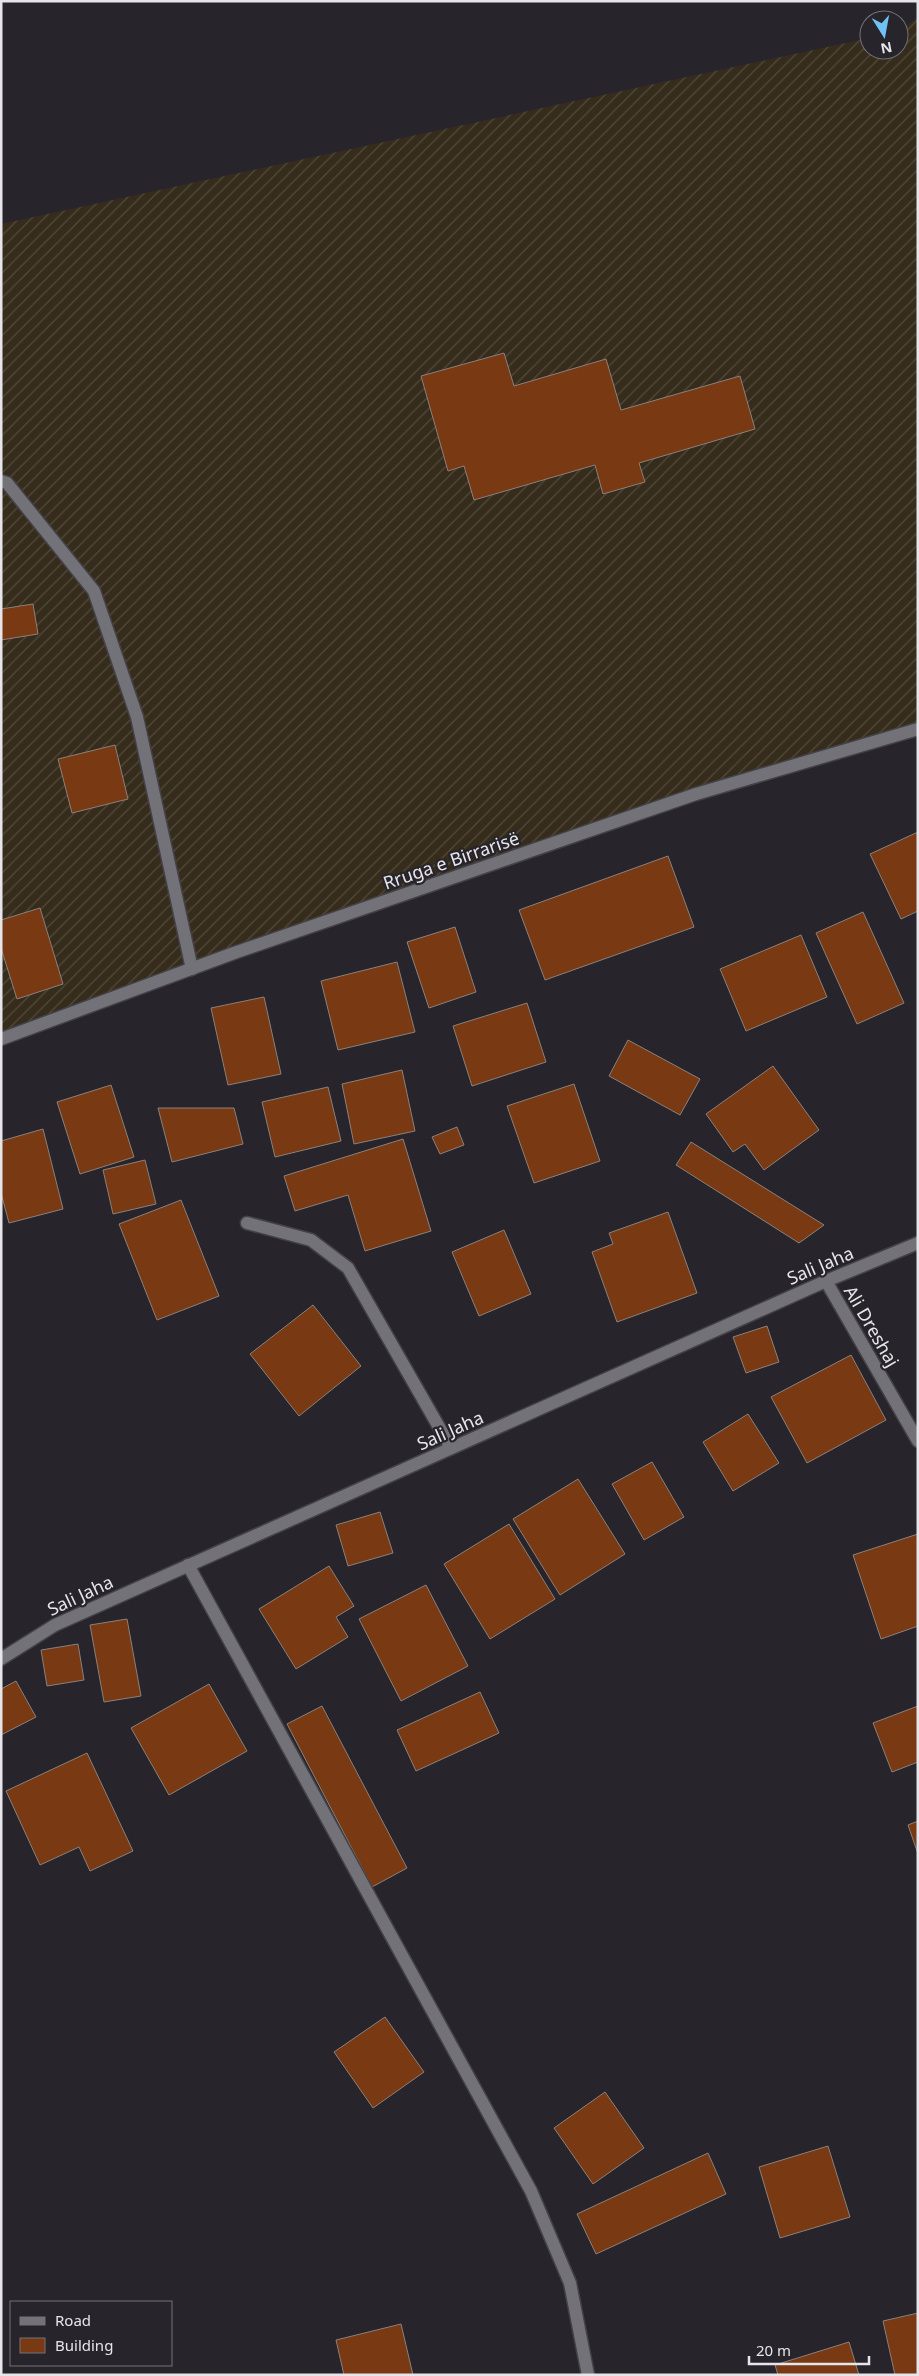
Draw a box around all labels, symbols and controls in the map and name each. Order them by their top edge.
north arrow [859,10,909,60]
text: N [879,38,894,59]
street label: Rruga e Birrarisë [380,825,522,895]
street label: Sali Jaha [783,1240,857,1290]
street label: Ali Dreshaj [839,1281,905,1371]
street label: Sali Jaha [413,1405,487,1455]
street label: Sali Jaha [43,1569,117,1621]
legend [10,2301,172,2366]
text: Road [55,2310,91,2330]
scale bar [749,2334,869,2366]
text: Building [55,2335,113,2355]
text: 20 m [756,2340,791,2360]

